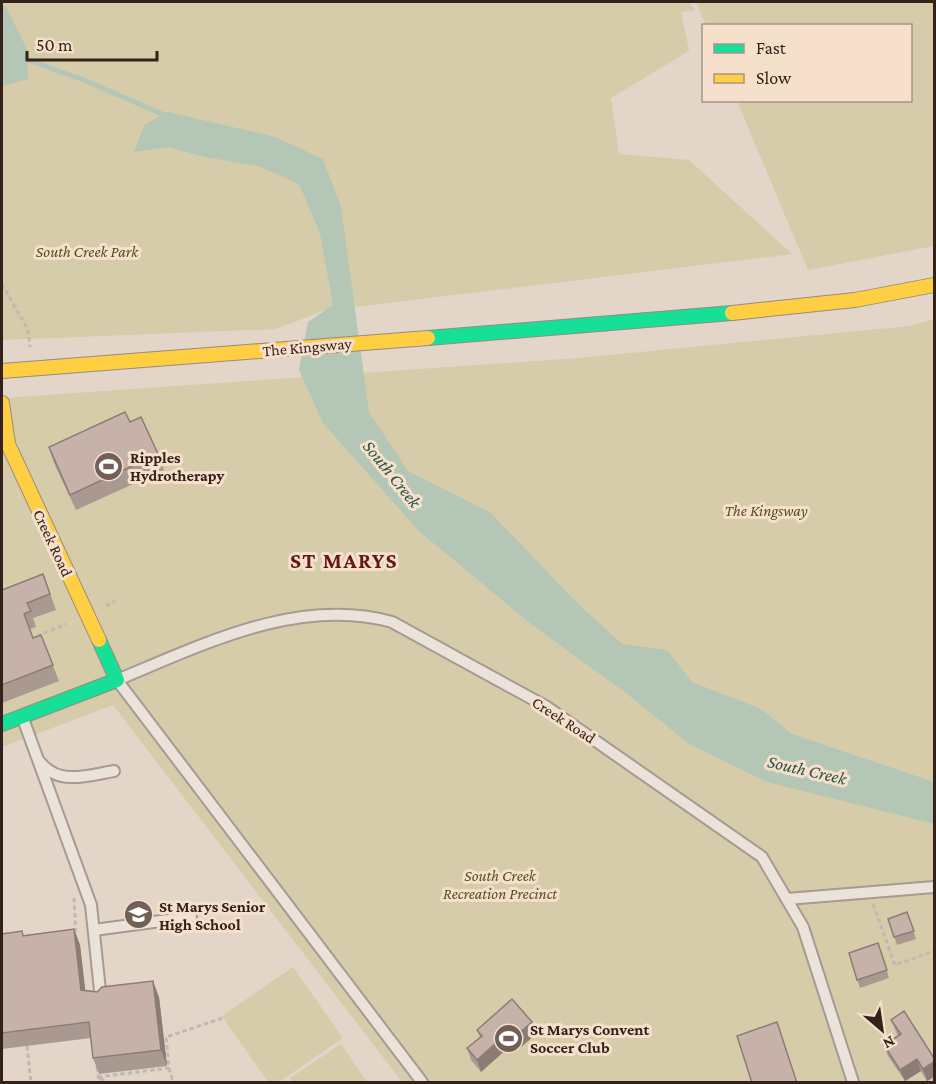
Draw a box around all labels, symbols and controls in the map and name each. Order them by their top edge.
scale bar [27,24,158,62]
legend [702,24,912,102]
text: 50 m [36,35,73,55]
text: Fast [756,38,787,58]
text: Slow [756,68,792,88]
park label: South Creek Park [36,243,139,260]
street label: The Kingsway [262,335,353,360]
water label: South Creek [359,436,426,512]
place label: Ripples Hydrotherapy [130,449,225,484]
sports icon: Ripples Hydrotherapy [93,450,125,482]
park label: The Kingsway [724,502,808,520]
street label: Creek Road [30,507,76,580]
district label: ST MARYS [290,548,398,573]
street label: Creek Road [529,693,599,747]
water label: South Creek [766,751,850,789]
park label: South Creek Recreation Precinct [443,867,557,902]
place label: St Marys Senior High School [159,898,266,933]
school or university icon: St Marys Senior High School [122,899,154,931]
north arrow [852,1000,912,1060]
place label: St Marys Convent Soccer Club [530,1021,650,1056]
sports icon: St Marys Convent Soccer Club [493,1022,525,1054]
text: N [880,1033,898,1053]

